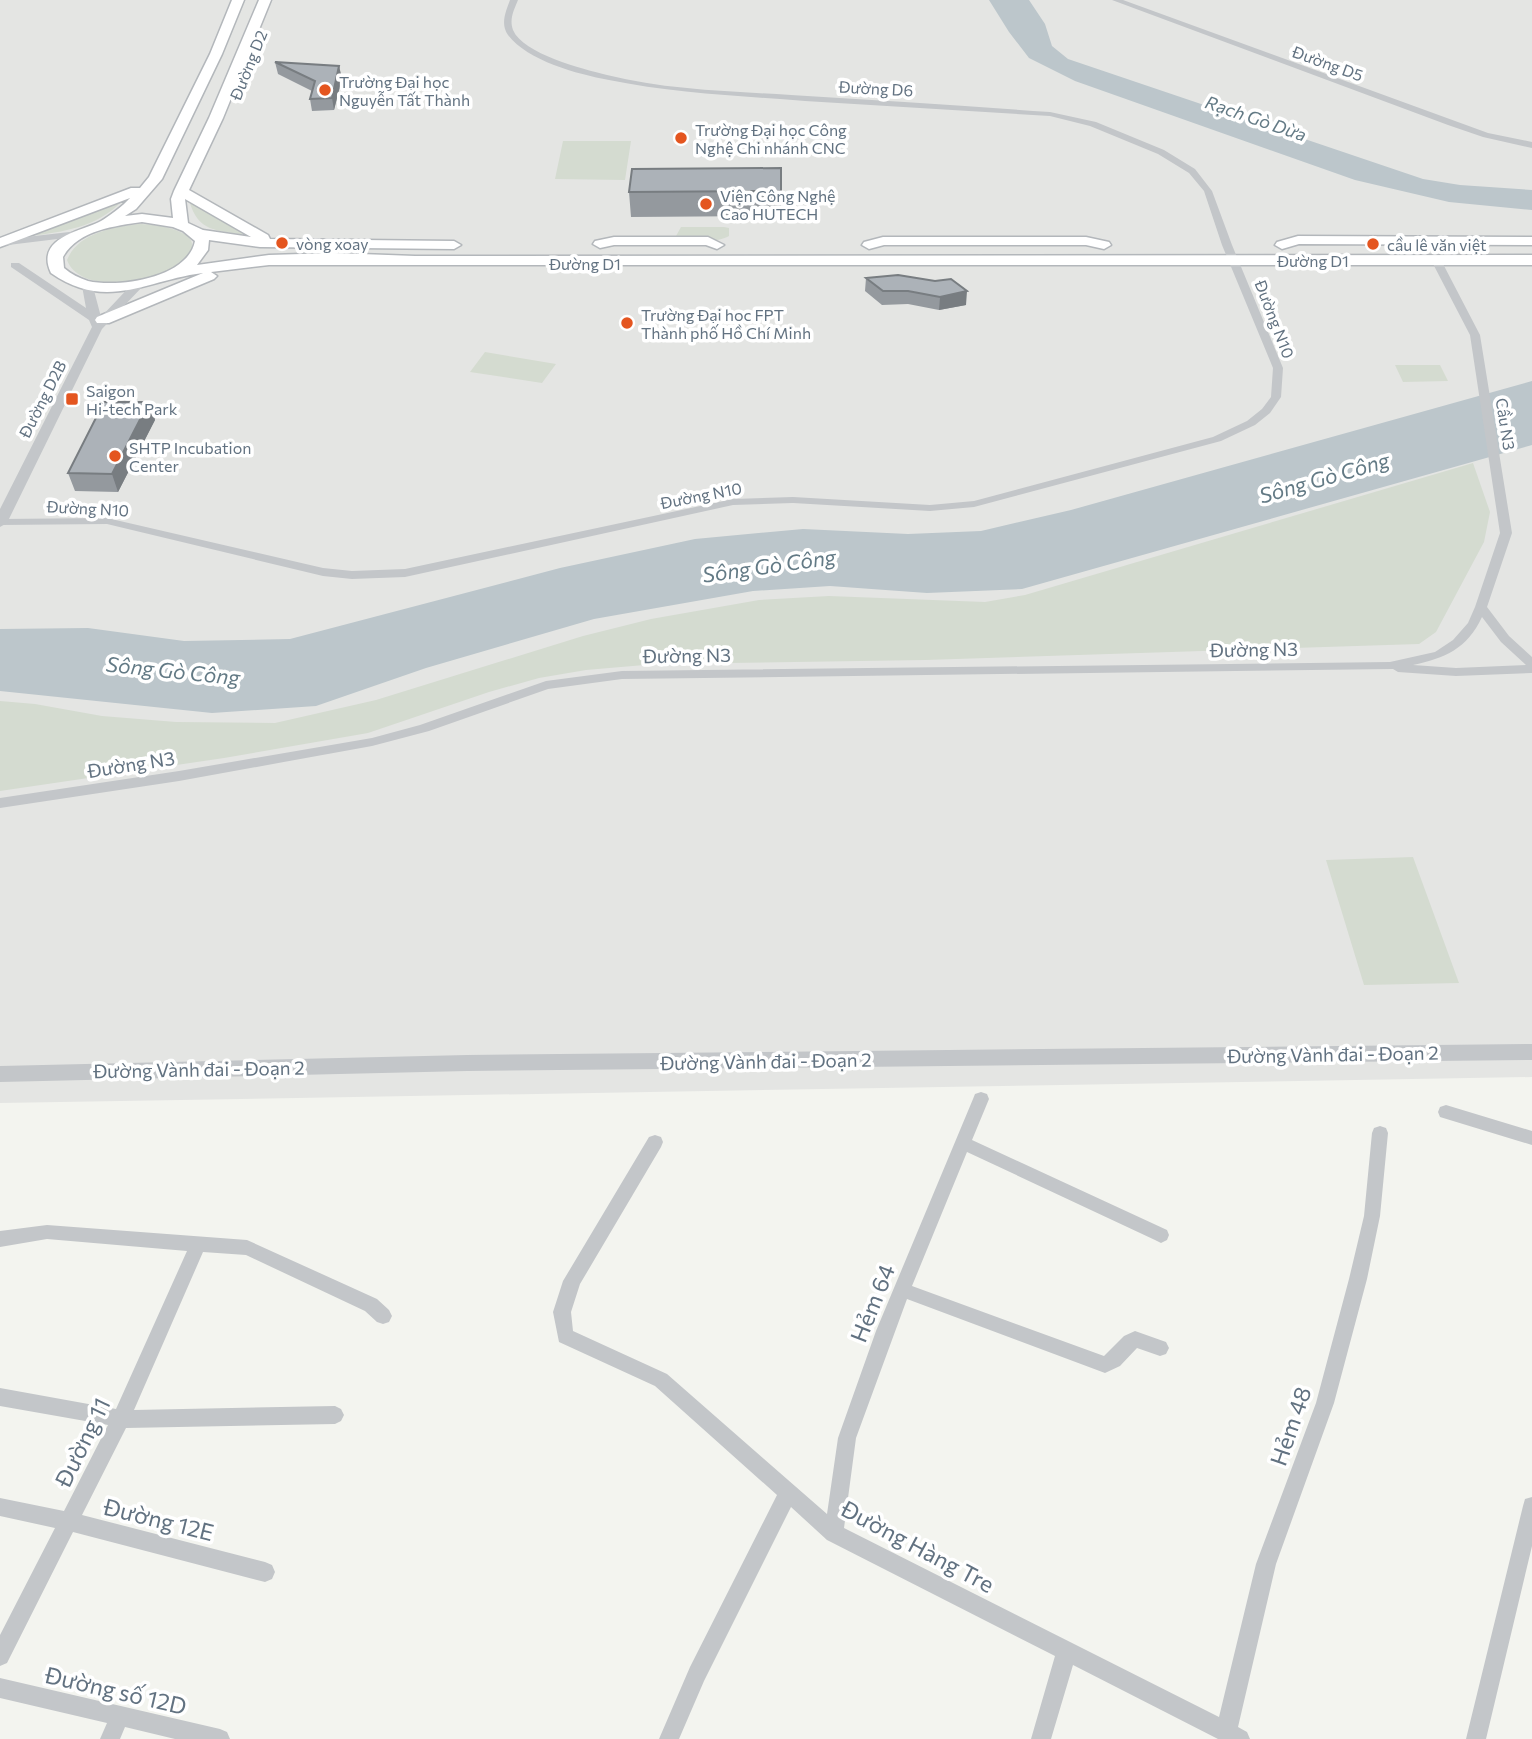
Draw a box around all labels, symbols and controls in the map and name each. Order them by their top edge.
street label: Đường D2 [225,27,271,104]
street label: Đường D5 [1289,41,1366,85]
place label: Trường Đại học Nguyễn Tất Thành [339,72,470,109]
street label: Đường D6 [837,77,914,99]
marker: Trường Đại học Nguyễn Tất Thành [317,82,333,98]
water label: Rạch Gò Dừa [1203,90,1309,146]
place label: Trường Đại học Công Nghệ Chi nhánh CNC [695,120,847,157]
marker: Trường Đại học Công Nghệ Chi nhánh CNC [673,130,689,146]
place label: Viện Công Nghệ Cao HUTECH [720,186,836,223]
marker: Viện Công Nghệ Cao HUTECH [698,196,714,212]
place label: vòng xoay [296,234,369,253]
marker: vòng xoay [274,235,290,251]
place label: cầu lê văn việt [1387,235,1487,254]
marker: cầu lê văn việt [1365,236,1381,252]
street label: Đường D1 [1276,251,1349,270]
street label: Đường D1 [548,254,621,273]
street label: Đường N10 [1251,276,1299,361]
place label: Trường Đại học FPT Thành phố Hồ Chí Minh [641,305,811,342]
marker: Trường Đại học FPT Thành phố Hồ Chí Minh [619,315,635,331]
street label: Đường D2B [14,357,70,442]
place label: Saigon Hi-tech Park [86,381,178,418]
marker: Saigon Hi-tech Park [64,391,80,407]
street label: Cầu N3 [1493,397,1519,451]
place label: SHTP Incubation Center [129,438,251,475]
water label: Sông Gò Công [1256,446,1394,508]
marker: SHTP Incubation Center [107,448,123,464]
street label: Đường N10 [658,478,743,512]
street label: Đường N10 [45,496,130,520]
water label: Sông Gò Công [701,543,839,587]
street label: Đường N3 [1209,637,1298,661]
street label: Đường N3 [642,643,731,667]
water label: Sông Gò Công [105,651,243,690]
street label: Đường N3 [85,746,176,782]
street label: Đường Vành đai - Đoạn 2 [1226,1041,1439,1067]
street label: Đường Vành đai - Đoạn 2 [659,1048,872,1074]
street label: Đường Vành đai - Đoạn 2 [92,1056,305,1082]
street label: Hẻm 64 [844,1260,900,1346]
street label: Hẻm 48 [1263,1383,1317,1469]
street label: Đường 11 [48,1393,116,1492]
street label: Đường 12E [100,1492,217,1546]
street label: Đường Hàng Tre [836,1493,999,1598]
street label: Đường số 12D [42,1660,189,1720]

